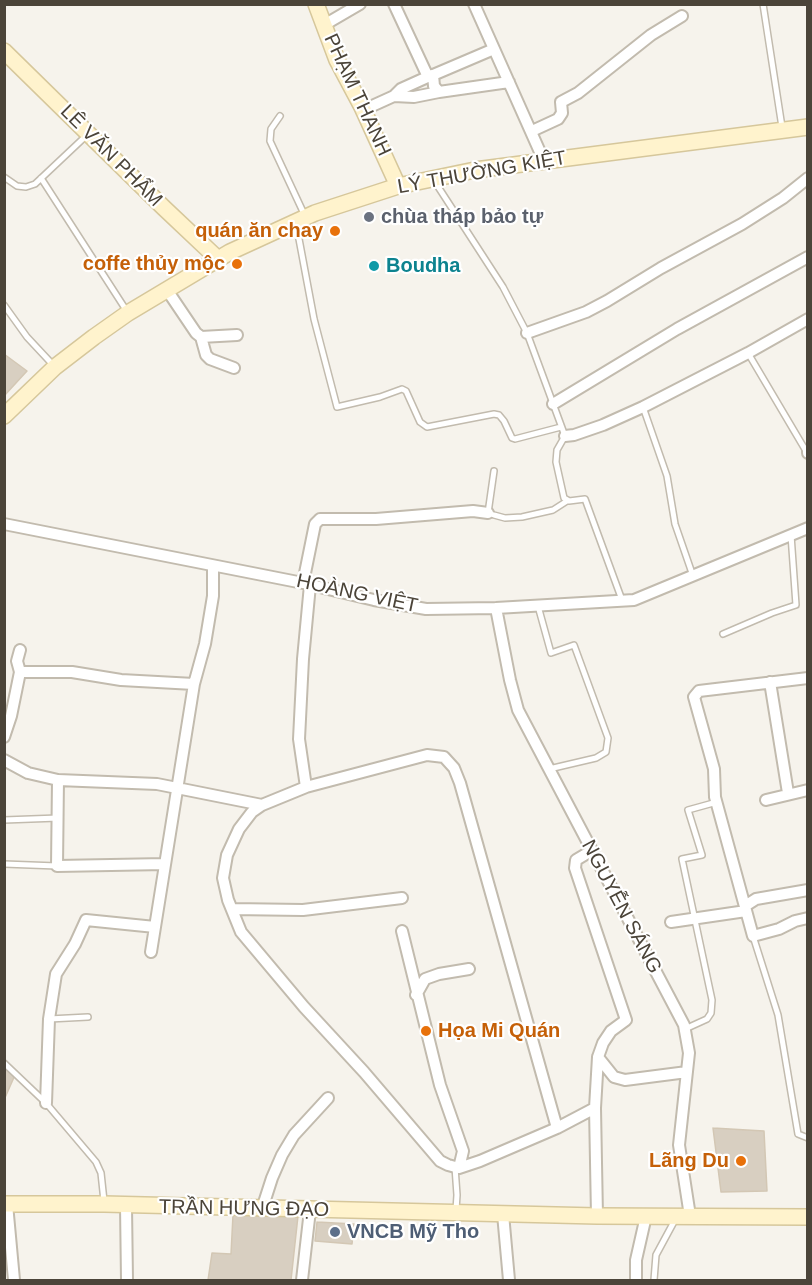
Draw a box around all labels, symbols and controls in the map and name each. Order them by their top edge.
street label: PHẠM THANH [318,30,396,160]
street label: LÊ VĂN PHẨM [55,100,167,212]
street label: LÝ THƯỜNG KIỆT [396,146,568,200]
place label: chùa tháp bảo tự [381,205,543,229]
marker: chùa tháp bảo tự [362,210,376,224]
place label: quán ăn chay [195,219,323,243]
marker: quán ăn chay [328,224,342,238]
place label: coffe thủy mộc [83,252,225,276]
place label: Boudha [386,254,460,278]
marker: coffe thủy mộc [230,257,244,271]
marker: Boudha [367,259,381,273]
street label: HOÀNG VIỆT [294,569,420,619]
street label: NGUYỄN SÁNG [576,836,666,978]
place label: Họa Mi Quán [438,1019,560,1043]
marker: Họa Mi Quán [419,1024,433,1038]
place label: Lãng Du [649,1149,729,1173]
marker: Lãng Du [734,1154,748,1168]
street label: TRẦN HƯNG ĐẠO [159,1196,329,1222]
place label: VNCB Mỹ Tho [347,1220,479,1244]
marker: VNCB Mỹ Tho [328,1225,342,1239]

